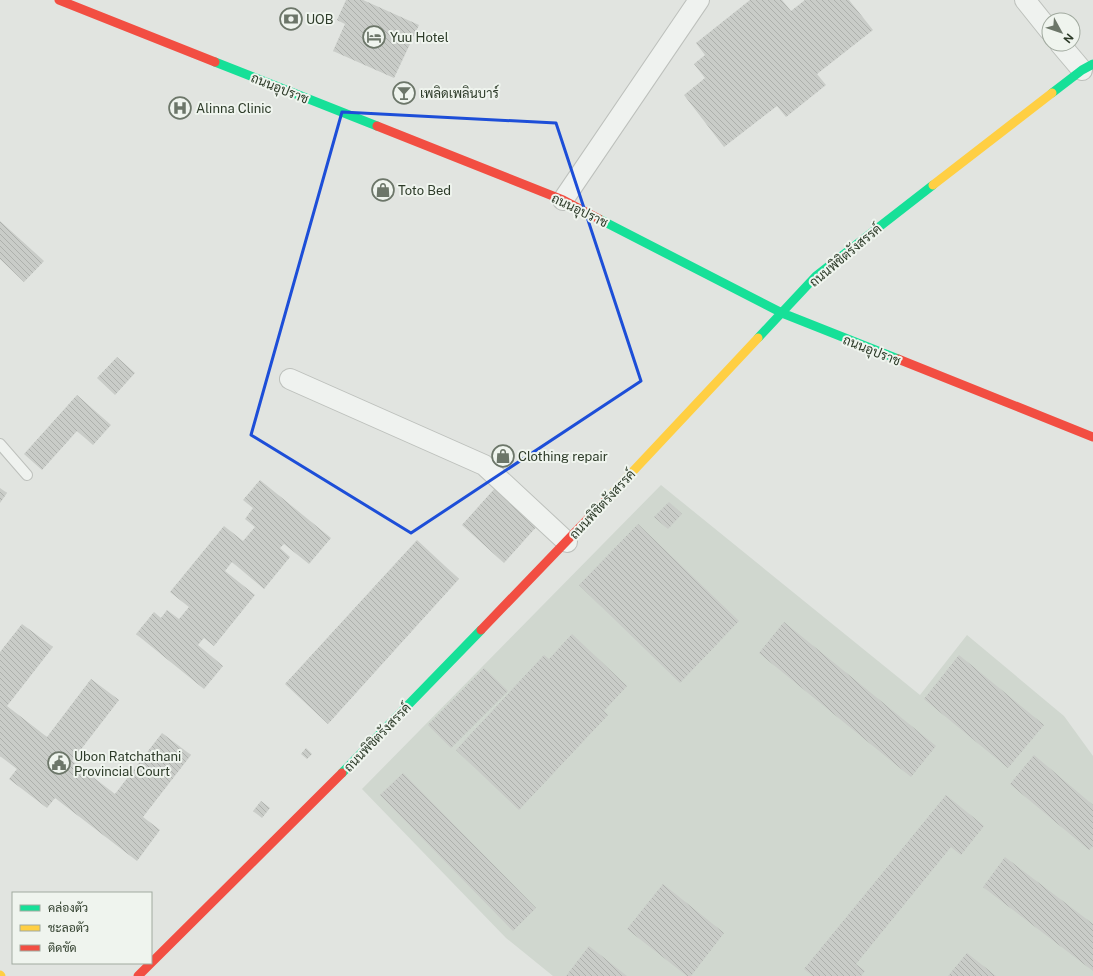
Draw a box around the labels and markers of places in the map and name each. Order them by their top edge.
bank icon: UOB [278,6,304,32]
place label: UOB [306,12,333,27]
hotel icon: Yuu Hotel [361,24,387,50]
place label: Yuu Hotel [390,30,449,45]
bar icon: เพลิดเพลินบาร์ [391,80,417,106]
place label: เพลิดเพลินบาร์ [420,84,499,101]
hospital icon: Alinna Clinic [167,95,193,121]
place label: Alinna Clinic [196,101,272,116]
shop icon: Toto Bed [370,177,396,203]
place label: Toto Bed [398,183,451,198]
shop icon: Clothing repair [490,443,516,469]
place label: Clothing repair [518,449,608,464]
place label: Ubon Ratchathani Provincial Court [74,749,181,779]
public building icon: Ubon Ratchathani Provincial Court [46,750,72,776]

